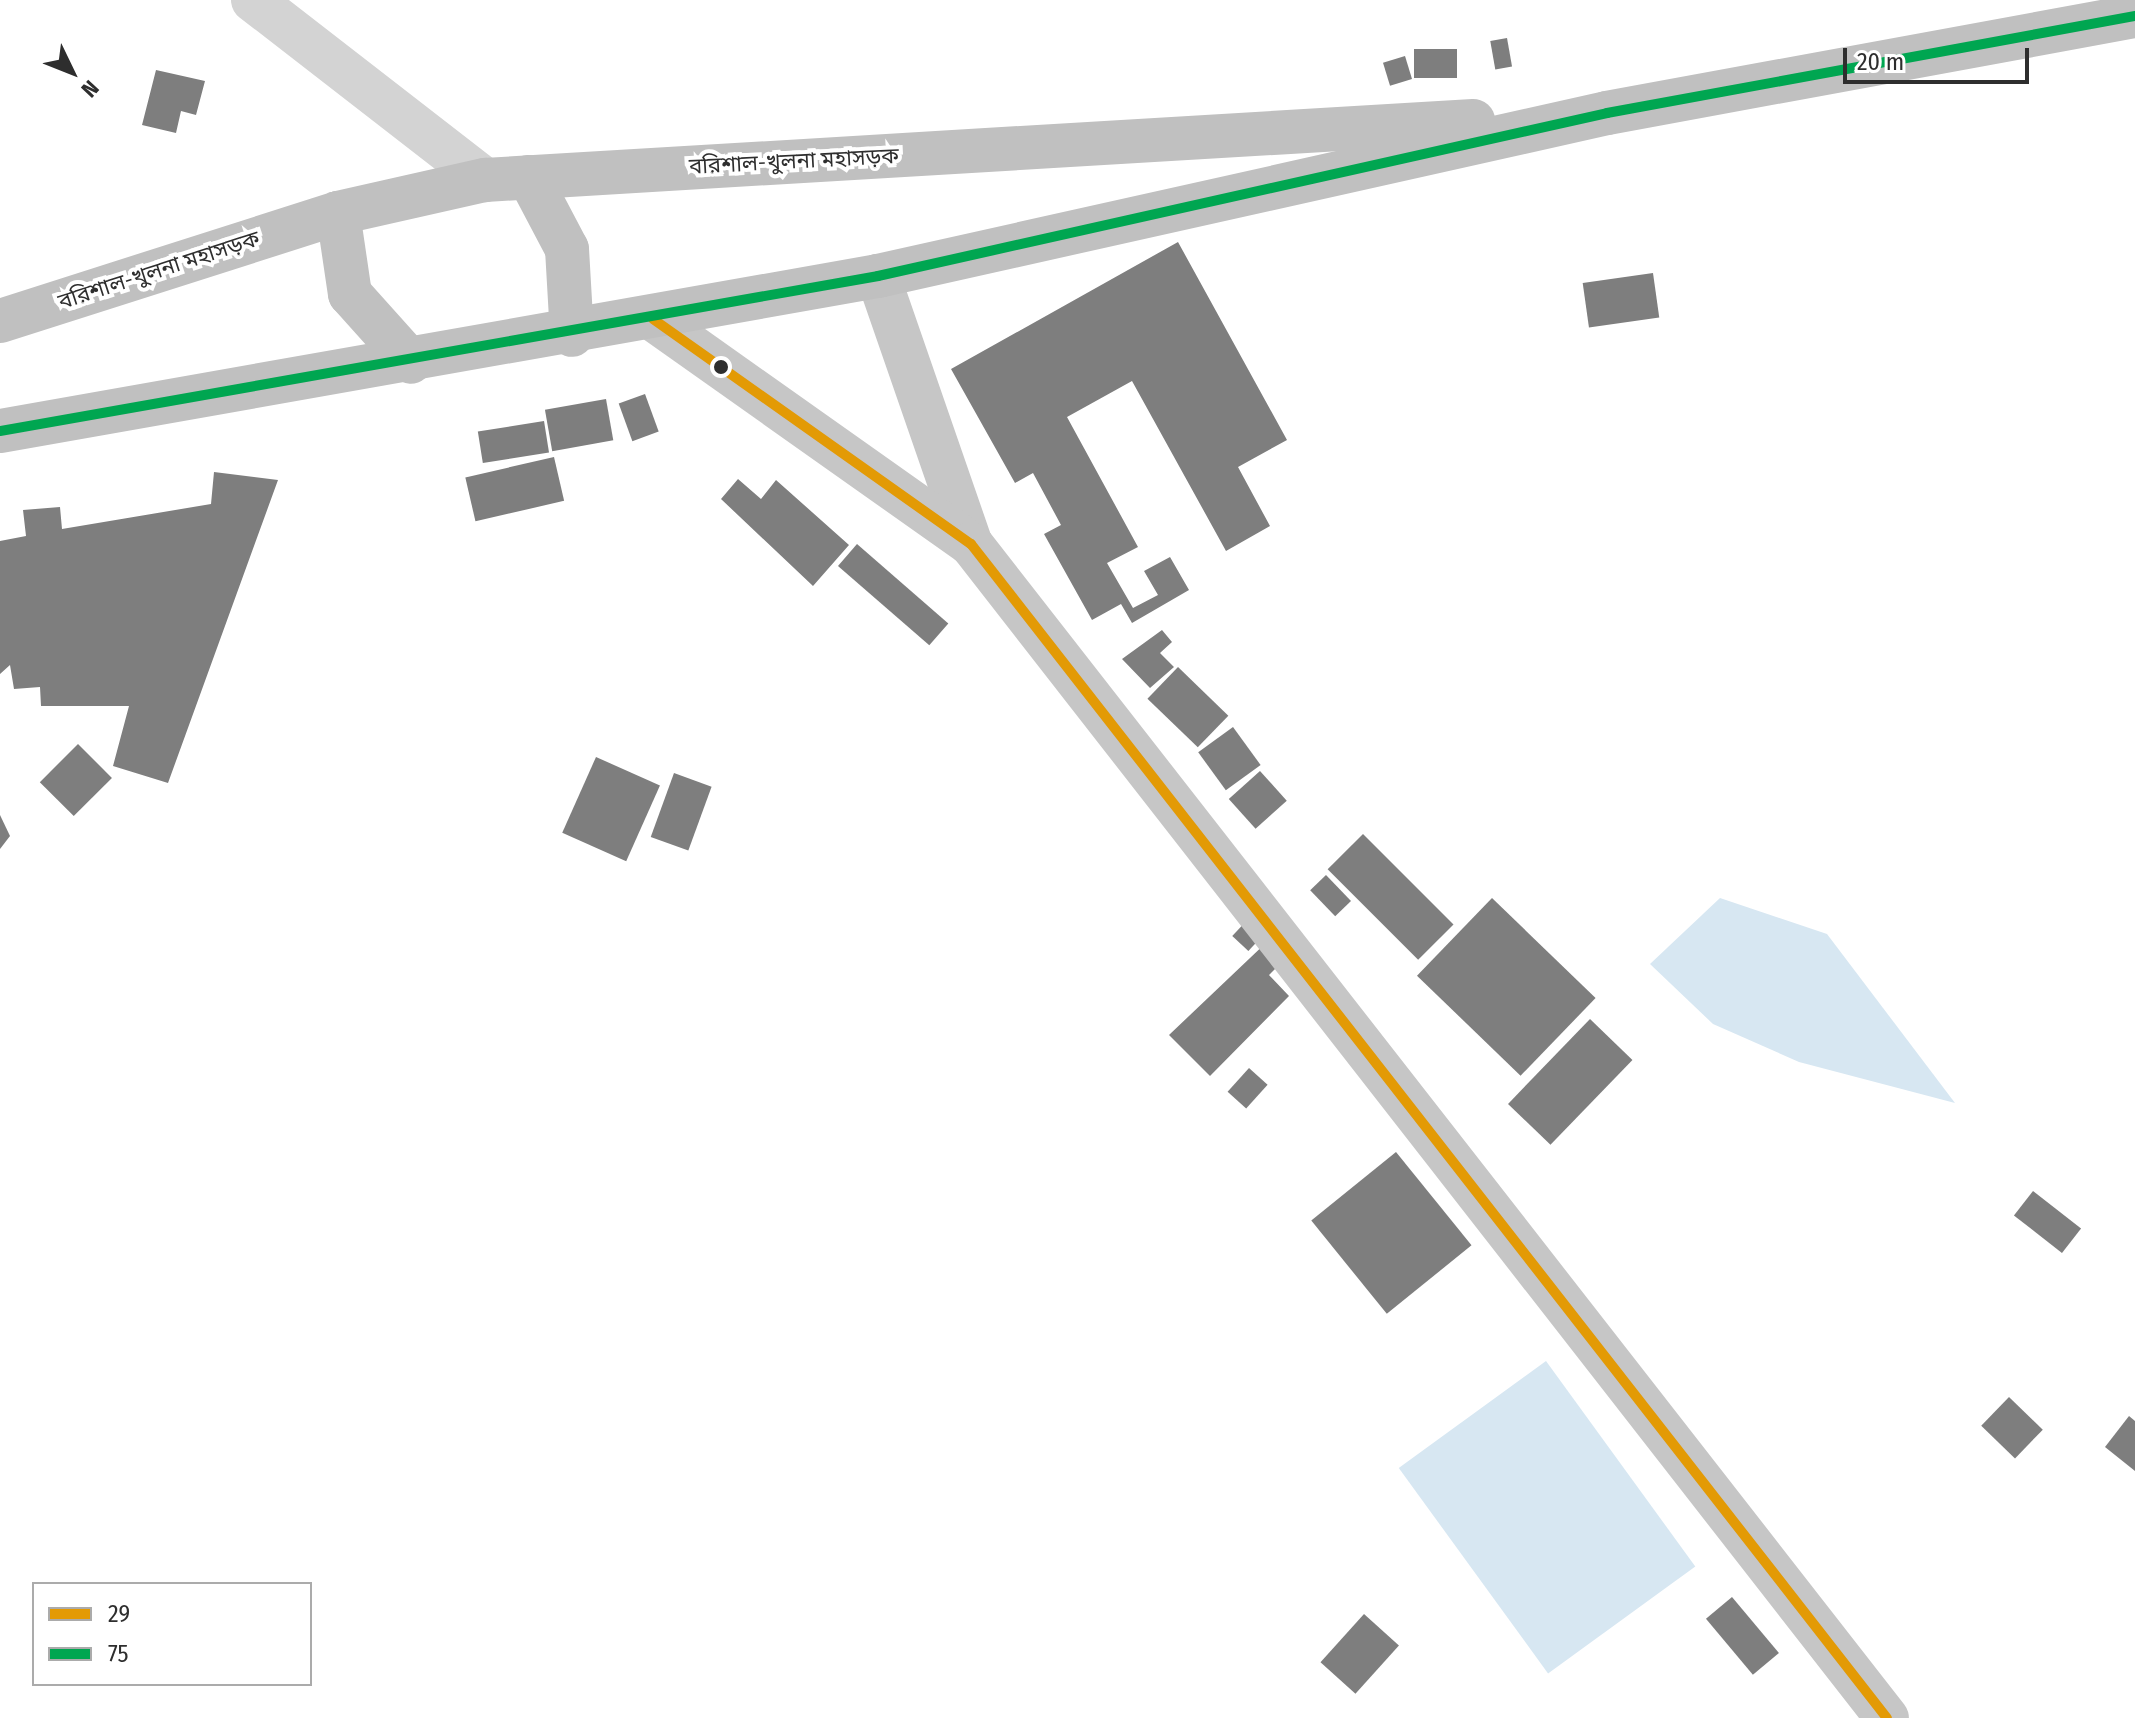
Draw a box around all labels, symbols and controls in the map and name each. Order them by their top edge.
north arrow [32,32,112,112]
scale bar [1847,32,2033,82]
text: 20 m [1857,48,1904,76]
text: N [76,75,104,103]
street label: বরিশাল-খুলনা মহাসড়ক [688,142,900,180]
street label: বরিশাল-খুলনা মহাসড়ক [55,225,263,315]
unlabelled marker [713,359,729,375]
legend [32,1582,312,1686]
text: 29 [108,1600,130,1628]
text: 75 [108,1640,128,1668]

